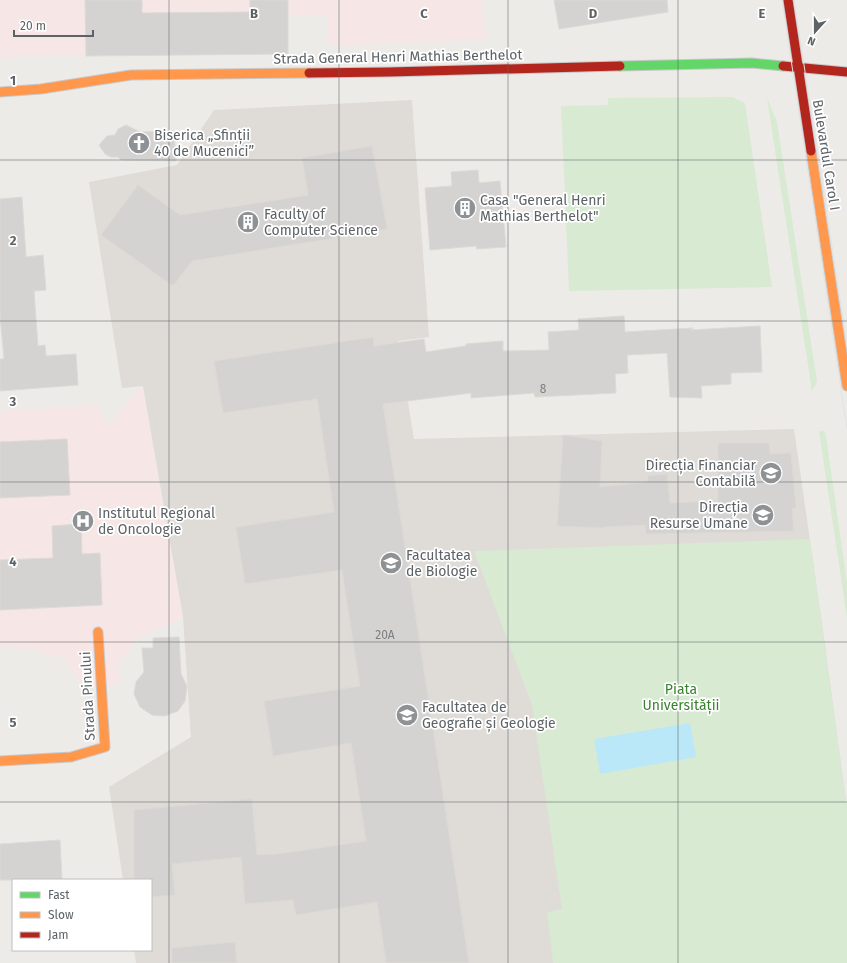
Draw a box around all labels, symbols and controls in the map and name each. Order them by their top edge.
text: B [250,6,258,21]
text: C [420,6,428,21]
text: D [589,6,598,21]
text: E [759,6,766,21]
scale bar [14,12,93,38]
north arrow [795,12,835,52]
text: 20 m [20,19,46,33]
text: N [806,33,817,48]
street label: Strada General Henri Mathias Berthelot [273,46,524,68]
text: 1 [10,73,16,88]
street label: Bulevardul Carol I [809,98,843,212]
place label: Biserica „Sfinții 40 de Mucenici” [154,127,255,160]
church icon: Biserica „Sfinții 40 de Mucenici” [126,130,152,156]
place label: Casa "General Henri Mathias Berthelot" [480,192,606,225]
building icon: Casa "General Henri Mathias Berthelot" [452,195,478,221]
place label: Faculty of Computer Science [264,206,378,239]
building icon: Faculty of Computer Science [235,209,261,235]
text: 2 [10,233,17,248]
house number: 8 [540,382,547,396]
text: 3 [9,394,17,409]
place label: Direcția Financiar Contabilă [645,457,757,490]
school or university icon: Direcția Financiar Contabilă [758,460,784,486]
place label: Direcția Resurse Umane [650,499,748,532]
school or university icon: Direcția Resurse Umane [750,502,776,528]
place label: Institutul Regional de Oncologie [98,505,215,538]
hospital icon: Institutul Regional de Oncologie [70,508,96,534]
place label: Facultatea de Biologie [406,547,477,580]
school or university icon: Facultatea de Biologie [378,550,404,576]
text: 4 [9,554,17,569]
house number: 20A [375,628,395,642]
street label: Strada Pinului [77,651,99,741]
park label: Piata Universității [642,681,720,715]
place label: Facultatea de Geografie și Geologie [422,699,556,733]
school or university icon: Facultatea de Geografie și Geologie [394,702,420,728]
text: 5 [10,715,17,730]
legend [12,879,152,951]
text: Fast [48,888,70,902]
text: Slow [48,908,74,922]
text: Jam [48,928,68,942]

